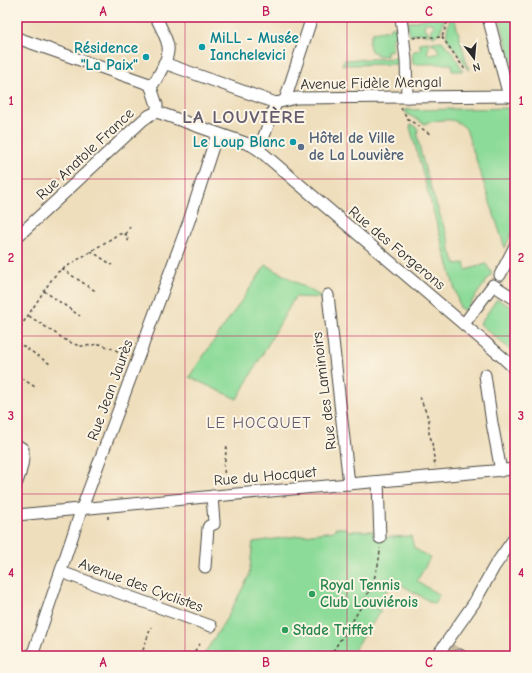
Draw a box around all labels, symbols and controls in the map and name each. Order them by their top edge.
text: A [99,4,107,19]
text: B [262,4,270,19]
text: C [425,4,433,19]
place label: MiLL - Musée Ianchelevici [210,29,299,64]
north arrow [454,38,494,78]
place label: Résidence "La Paix" [74,39,138,74]
marker: MiLL - Musée Ianchelevici [197,42,207,52]
marker: Résidence "La Paix" [141,52,151,62]
text: N [471,60,482,74]
street label: Avenue Fidèle Mengal [300,73,442,93]
text: 1 [8,93,14,108]
text: 1 [518,93,524,108]
street label: Rue Anatole France [33,104,138,204]
district label: LA LOUVIÈRE [182,106,306,128]
place label: Hôtel de Ville de La Louvière [309,129,404,164]
place label: Le Loup Blanc [193,133,285,151]
marker: Le Loup Blanc [288,137,298,147]
marker: Hôtel de Ville de La Louvière [296,142,306,152]
street label: Rue des Forgerons [345,202,449,294]
text: 2 [8,250,14,265]
text: 2 [518,250,524,265]
street label: Rue des Laminoirs [308,331,340,451]
street label: Rue Jean Jaurès [83,337,137,443]
text: 3 [8,408,14,423]
text: 3 [518,408,524,423]
district label: LE HOCQUET [206,414,312,432]
street label: Rue du Hocquet [213,462,318,489]
street label: Avenue des Cyclistes [76,554,206,616]
text: 4 [8,565,14,580]
text: 4 [518,565,524,580]
place label: Royal Tennis Club Louviérois [320,576,418,611]
marker: Royal Tennis Club Louviérois [307,589,317,599]
place label: Stade Triffet [293,621,374,639]
marker: Stade Triffet [280,625,290,635]
text: A [99,655,107,670]
text: B [262,655,270,670]
text: C [425,655,433,670]

